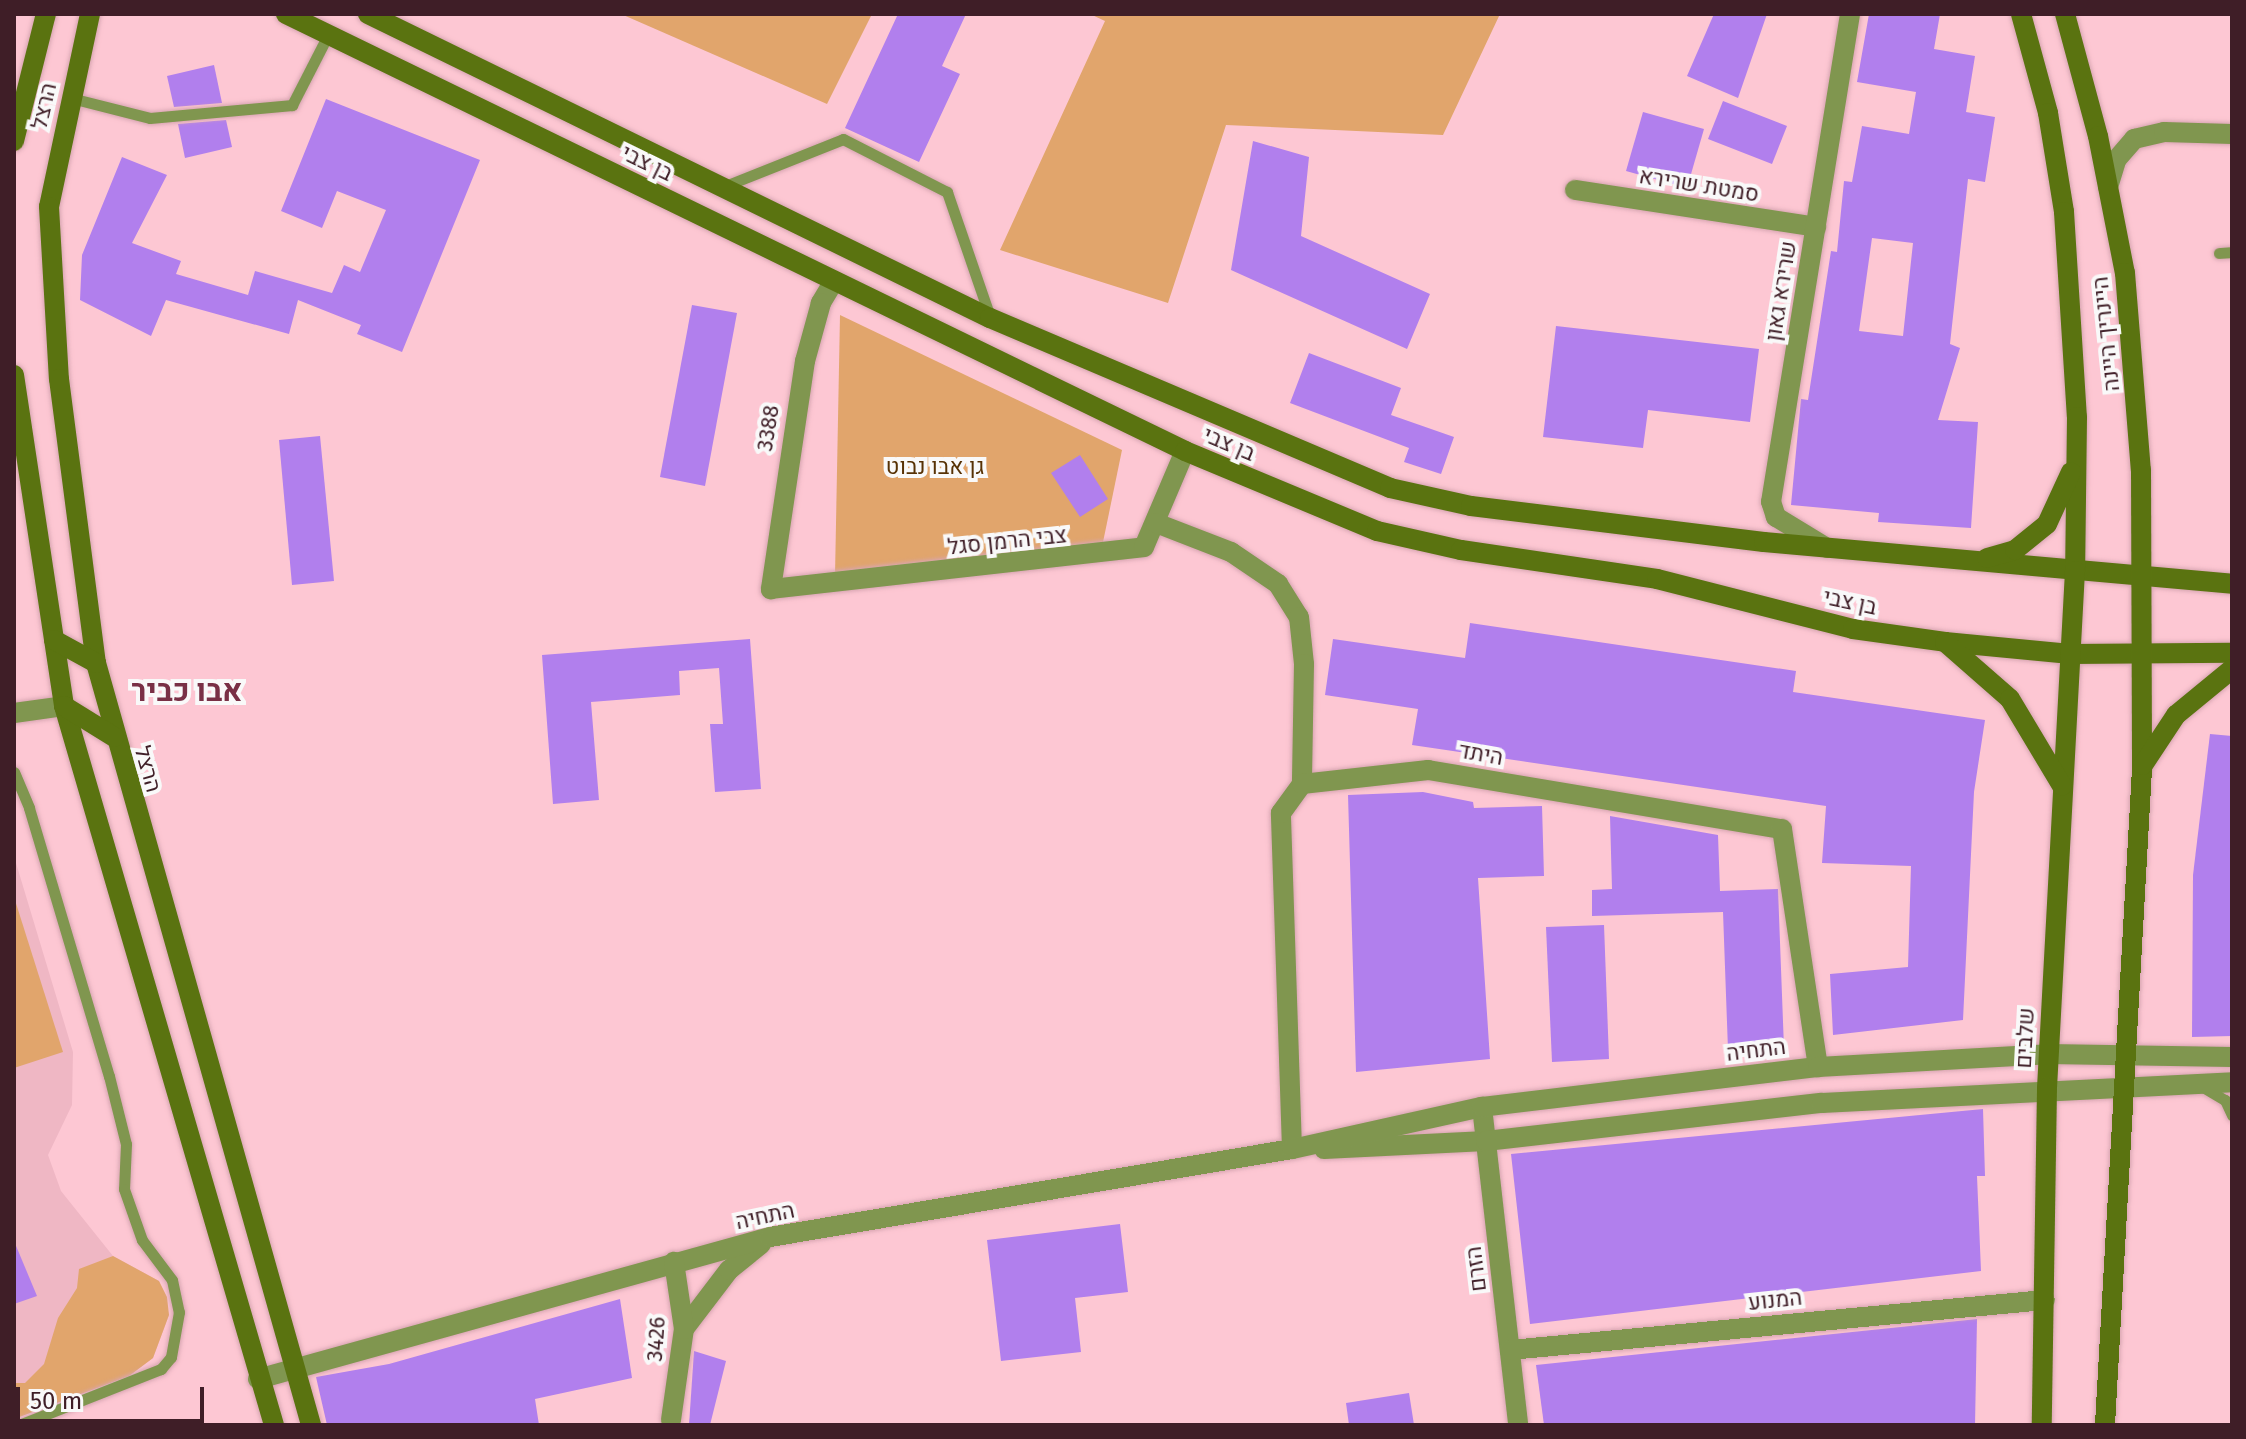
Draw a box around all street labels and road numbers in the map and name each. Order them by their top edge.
street label: הרצל [26,80,62,132]
street label: בן צבי [617,139,677,187]
street label: סמטת שרירא [1637,163,1761,207]
street label: שרירא גאון [1760,239,1802,343]
street label: היינריך היינה [2087,275,2125,393]
street label: 3388 [751,403,785,453]
street label: בן צבי [1199,421,1259,467]
street label: צבי הרמן סגל [946,522,1068,560]
street label: בן צבי [1821,583,1879,621]
street label: היתד [1457,737,1505,771]
street label: הרצל [129,743,167,795]
street label: שלבים [2010,1007,2040,1069]
street label: התחיה [1725,1033,1787,1067]
street label: התחיה [733,1197,797,1235]
street label: הזרם [1460,1245,1492,1293]
street label: המנוע [1747,1284,1803,1316]
street label: 3426 [641,1316,671,1362]

